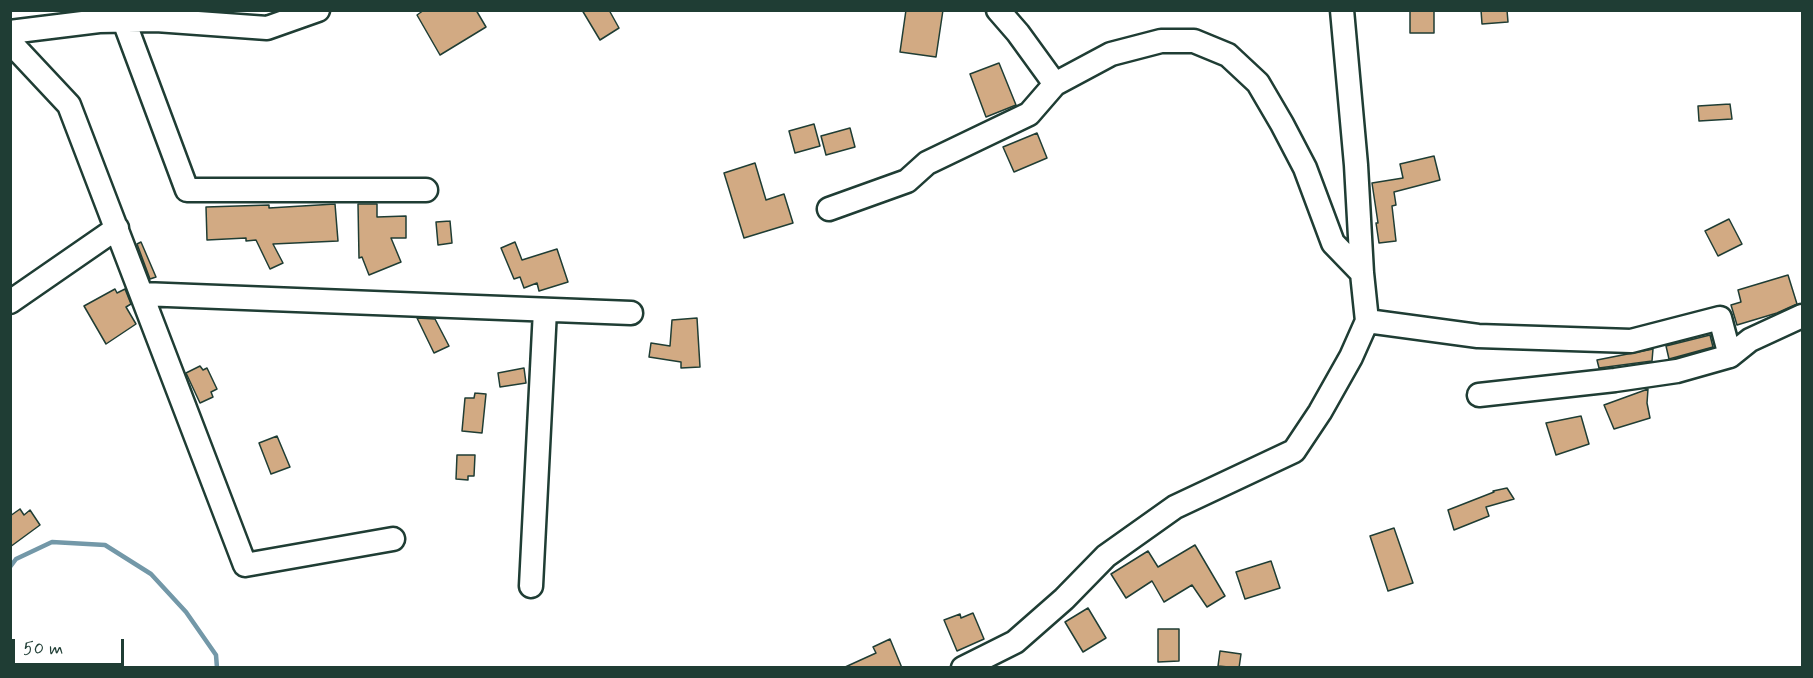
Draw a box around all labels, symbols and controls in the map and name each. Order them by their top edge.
scale bar [15,627,128,665]
text: 50 m [23,637,63,661]

